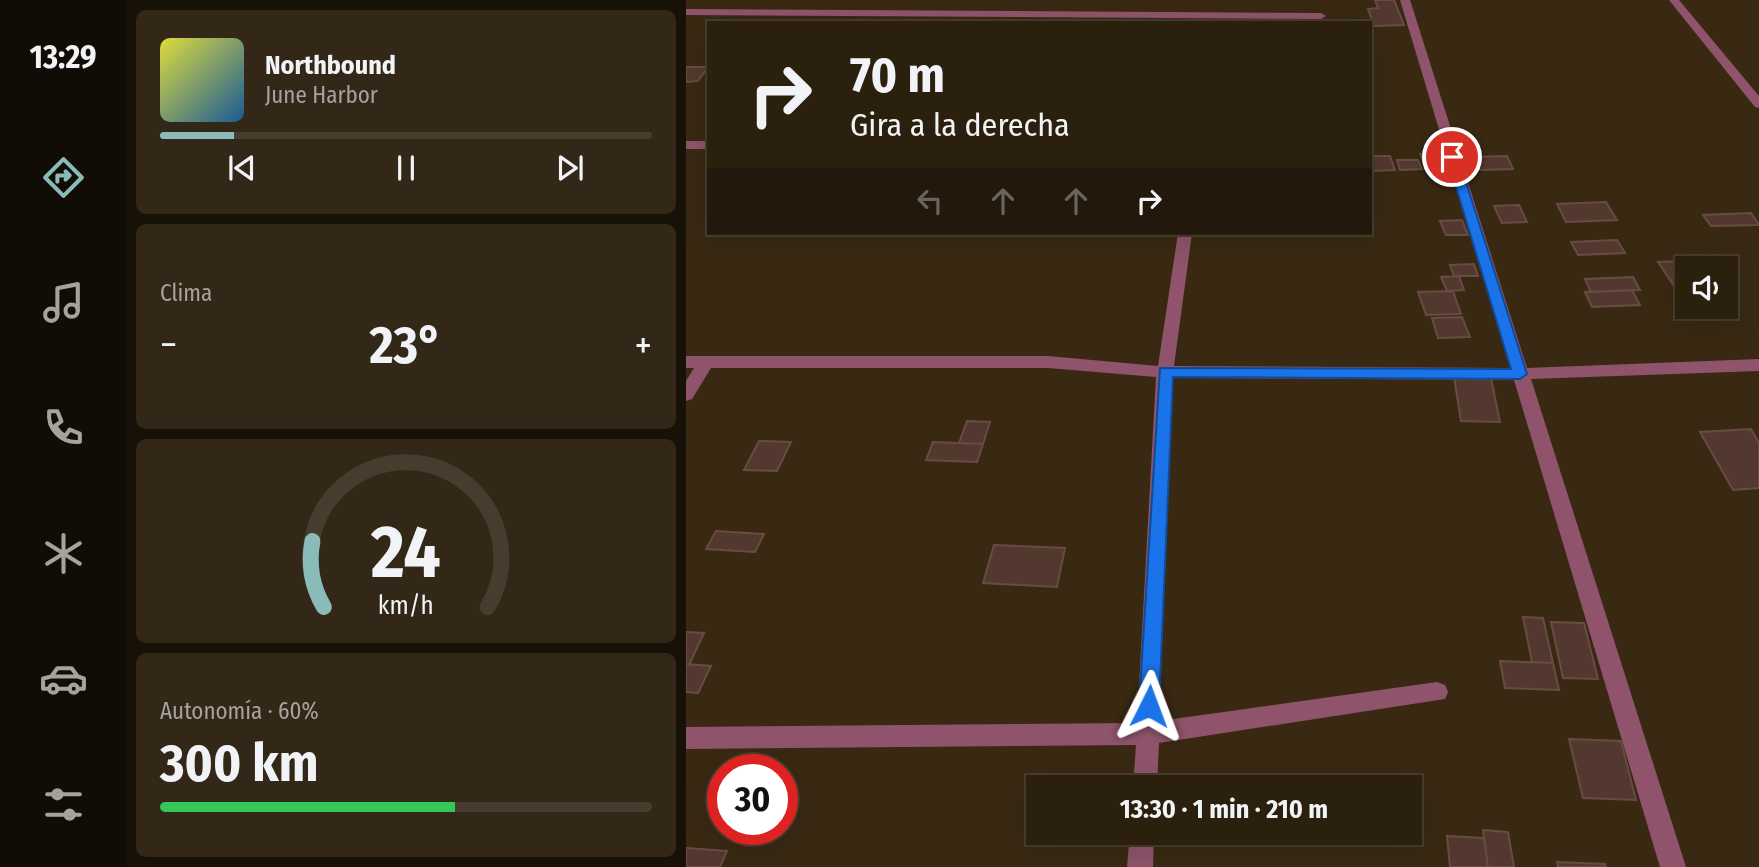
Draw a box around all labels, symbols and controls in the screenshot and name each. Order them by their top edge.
text: 13:29 [29,38,97,76]
text: 70 m [850,46,945,105]
icon: right [735,49,826,140]
text: Northbound [265,50,396,81]
text: June Harbor [265,81,378,109]
text: Gira a la derecha [850,106,1070,144]
pin [1422,127,1482,187]
icon: arrive [1433,138,1471,176]
icon: previous [223,149,261,187]
icon: pause [387,149,425,187]
icon: next [551,149,589,187]
icon: directions [39,153,88,202]
icon: left [911,182,949,220]
icon: ahead [984,182,1022,220]
icon: ahead [1057,182,1095,220]
icon: right [1130,182,1168,220]
map controls [1675,256,1738,319]
button: sound [1675,256,1738,319]
icon: music [39,278,88,327]
text: Clima [160,279,212,307]
text: 23° [369,314,442,377]
text: − [160,322,177,368]
text: + [635,322,652,368]
icon: phone [39,403,88,452]
text: 24 [370,509,441,596]
icon: climate [39,529,88,578]
text: km/h [378,590,434,620]
icon: car [39,654,88,703]
position arrow [1112,669,1186,743]
text: Autonomía · 60% [160,697,319,725]
text: 300 km [160,732,318,795]
speed limit sign: 30 [707,754,798,845]
icon: filters [39,780,88,829]
text: 13:30 · 1 min · 210 m [1120,794,1328,825]

